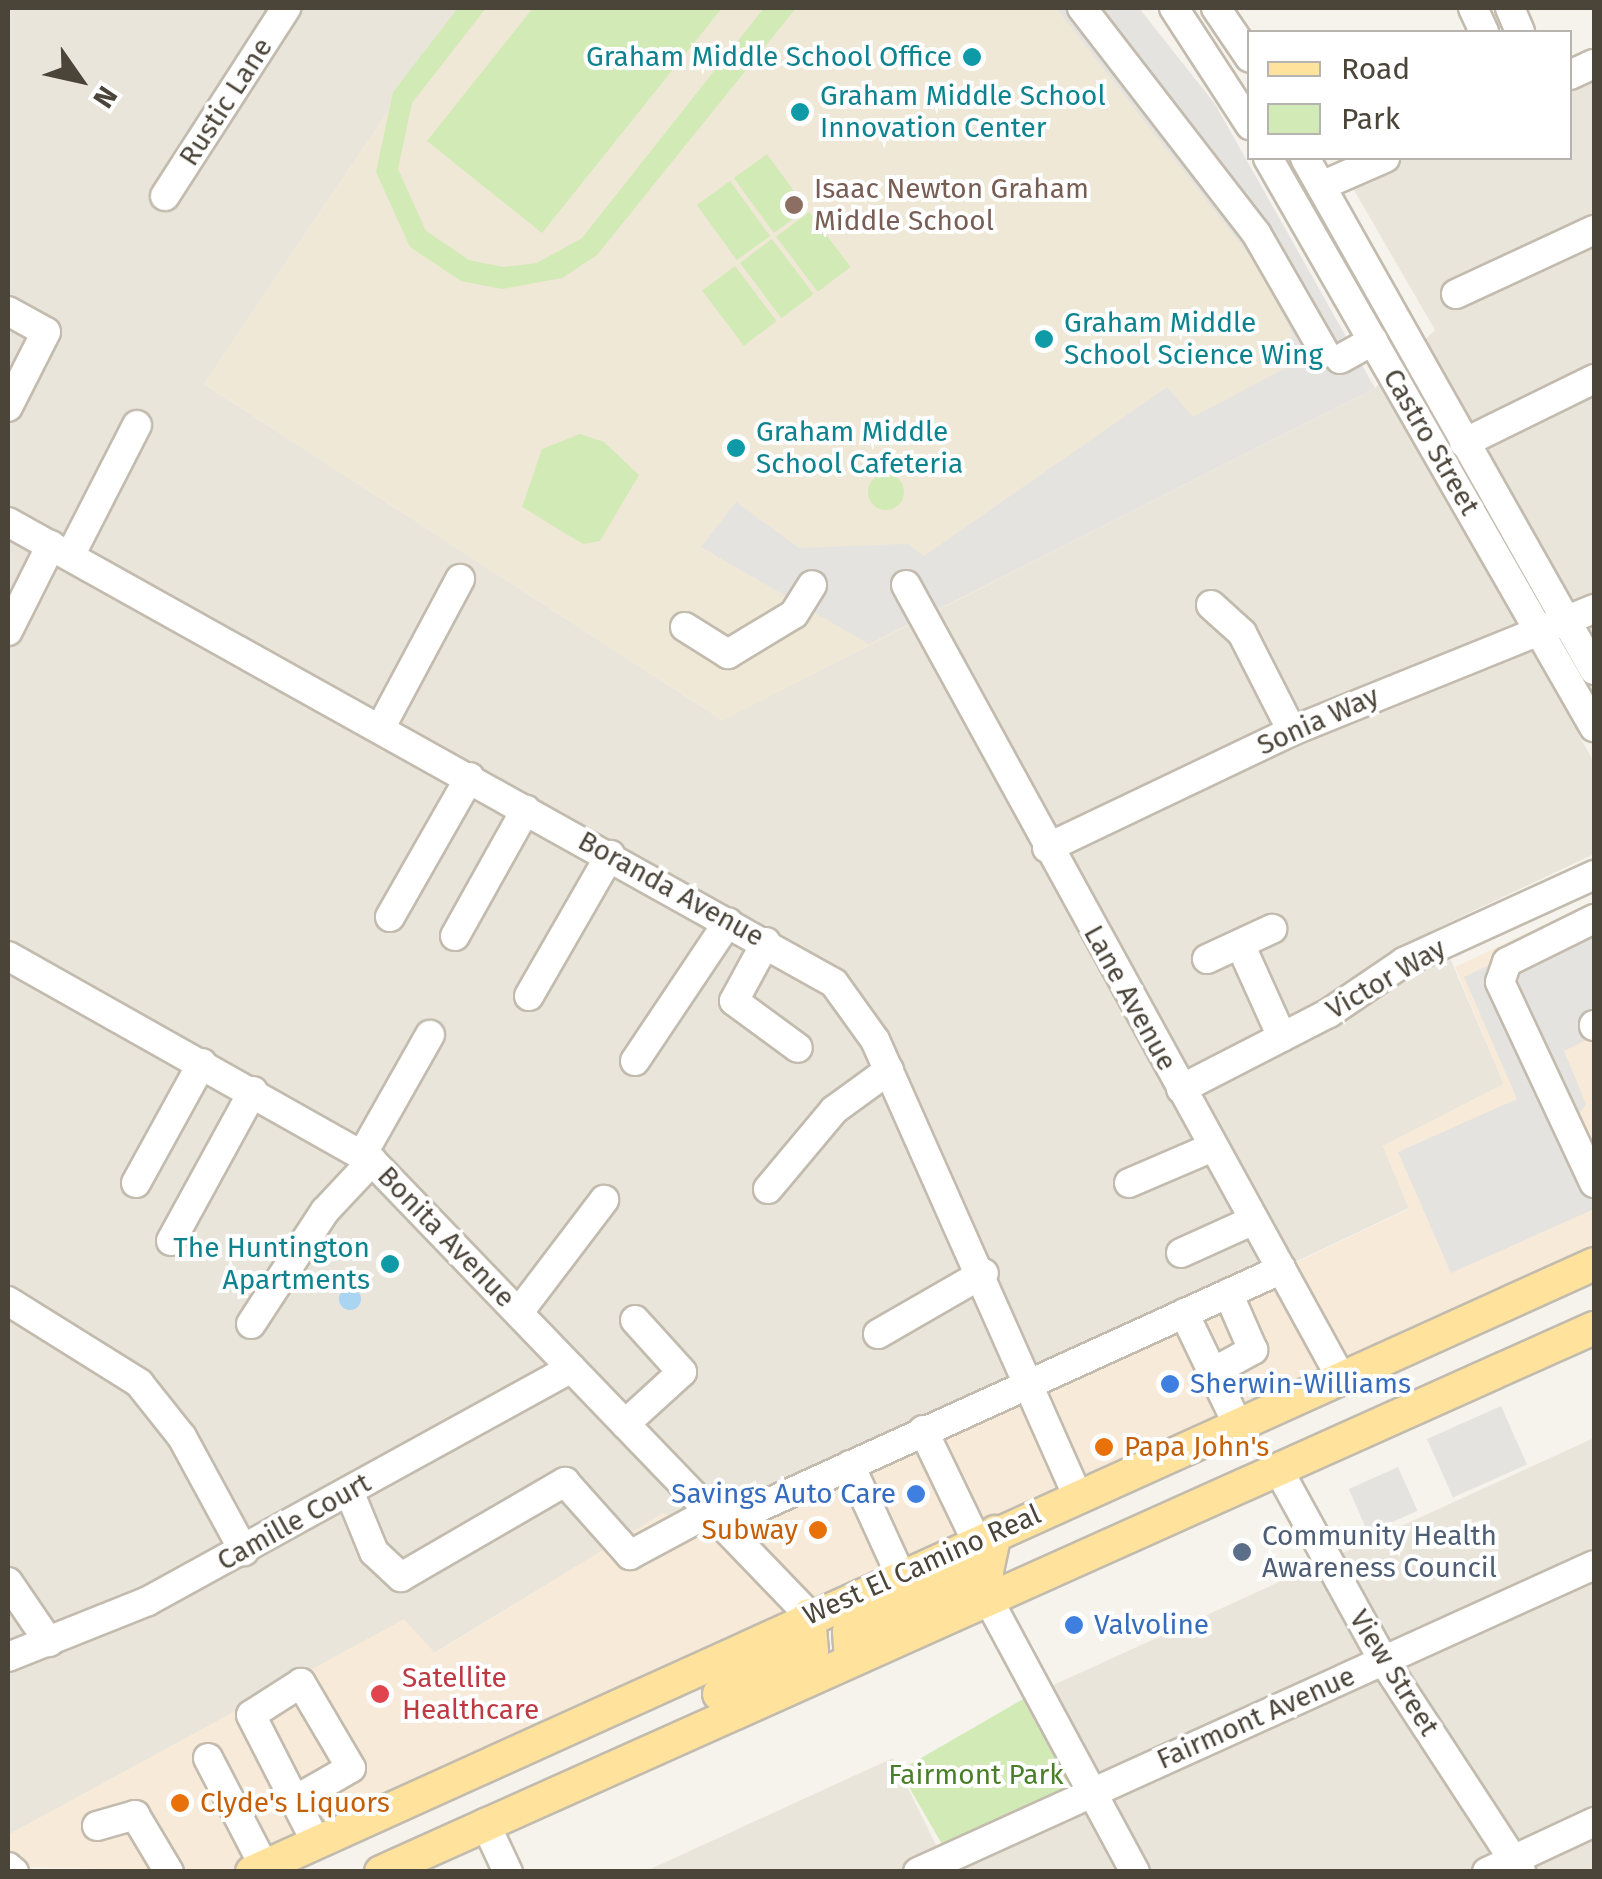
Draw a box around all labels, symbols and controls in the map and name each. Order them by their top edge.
north arrow [30,30,130,130]
legend [1247,30,1572,160]
street label: Rustic Lane [172,32,280,172]
place label: Graham Middle School Office [586,40,952,74]
marker: Graham Middle School Office [961,46,983,68]
text: Road [1341,51,1410,87]
place label: Graham Middle School Innovation Center [820,79,1106,145]
text: N [86,80,124,114]
marker: Graham Middle School Innovation Center [789,101,811,123]
text: Park [1341,101,1400,137]
place label: Isaac Newton Graham Middle School [814,172,1089,238]
marker: Isaac Newton Graham Middle School [783,194,805,216]
place label: Graham Middle School Science Wing [1064,306,1323,372]
marker: Graham Middle School Science Wing [1033,328,1055,350]
street label: Castro Street [1376,363,1486,521]
place label: Graham Middle School Cafeteria [756,415,963,481]
marker: Graham Middle School Cafeteria [725,437,747,459]
street label: Sonia Way [1252,679,1384,763]
street label: Boranda Avenue [572,824,770,954]
street label: Lane Avenue [1076,919,1184,1077]
street label: Victor Way [1320,931,1452,1027]
street label: Bonita Avenue [370,1159,522,1315]
place label: The Huntington Apartments [173,1231,370,1297]
marker: The Huntington Apartments [379,1253,401,1275]
place label: Sherwin-Williams [1190,1367,1411,1401]
marker: Sherwin-Williams [1159,1373,1181,1395]
place label: Papa John's [1124,1430,1269,1464]
marker: Papa John's [1093,1436,1115,1458]
street label: Camille Court [211,1466,377,1578]
place label: Savings Auto Care [671,1477,896,1511]
marker: Savings Auto Care [905,1483,927,1505]
street label: West El Camino Real [798,1497,1046,1633]
place label: Subway [701,1513,798,1547]
marker: Subway [807,1519,829,1541]
place label: Community Health Awareness Council [1262,1519,1497,1585]
marker: Community Health Awareness Council [1231,1541,1253,1563]
street label: View Street [1342,1604,1446,1742]
place label: Valvoline [1094,1608,1209,1642]
marker: Valvoline [1063,1614,1085,1636]
street label: Fairmont Avenue [1152,1659,1360,1777]
place label: Satellite Healthcare [402,1661,539,1727]
marker: Satellite Healthcare [367,1681,393,1707]
park label: Fairmont Park [888,1758,1064,1792]
place label: Clyde's Liquors [200,1786,390,1820]
marker: Clyde's Liquors [169,1792,191,1814]

